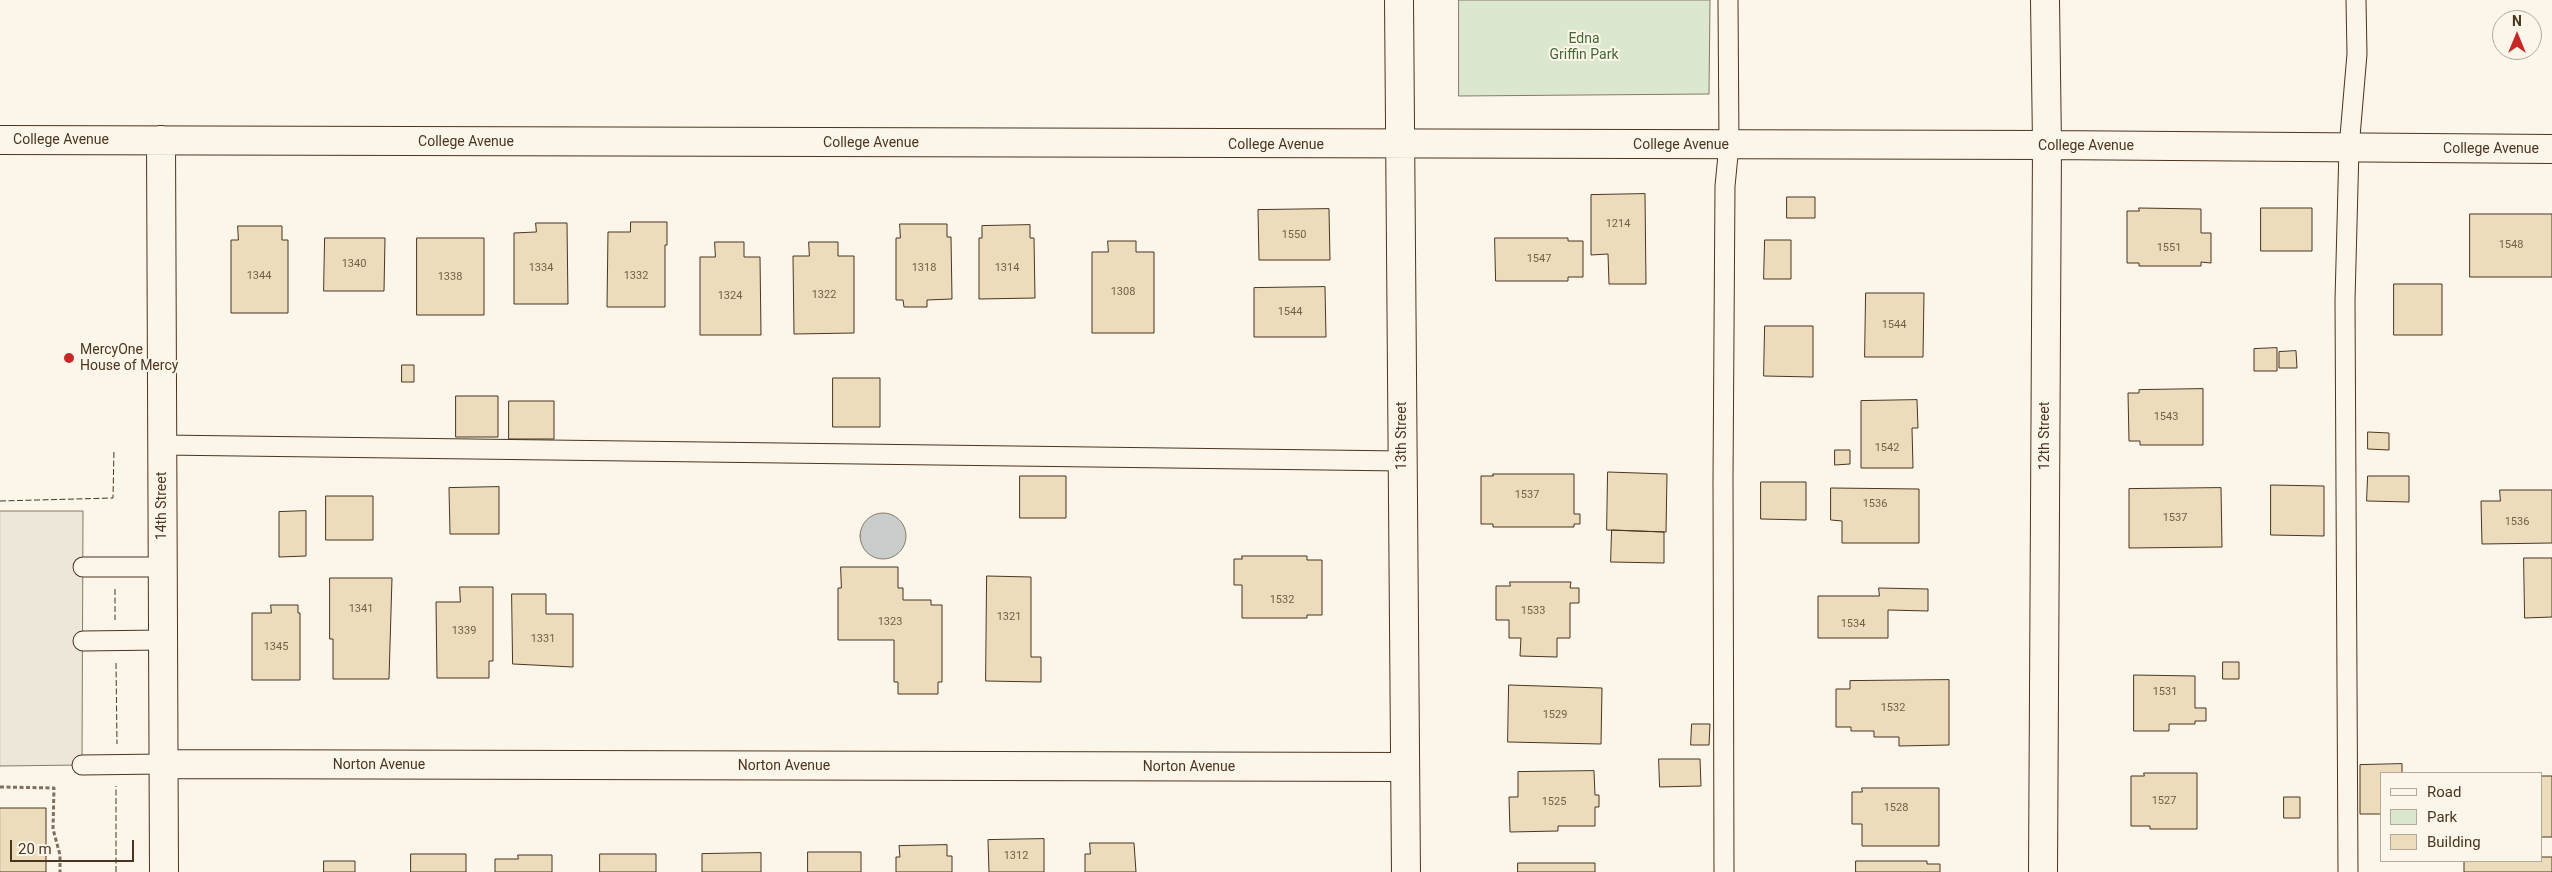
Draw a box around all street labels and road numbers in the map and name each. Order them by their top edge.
street label: College Avenue [13,132,109,148]
street label: College Avenue [418,134,514,150]
street label: College Avenue [823,135,919,151]
street label: College Avenue [1228,137,1324,153]
street label: College Avenue [1633,137,1729,153]
street label: College Avenue [2038,138,2134,154]
street label: College Avenue [2443,141,2539,157]
street label: 13th Street [1394,402,1410,470]
street label: 12th Street [2037,402,2053,470]
street label: 14th Street [154,472,170,540]
street label: Norton Avenue [333,757,425,773]
street label: Norton Avenue [738,758,830,774]
street label: Norton Avenue [1143,759,1235,775]

